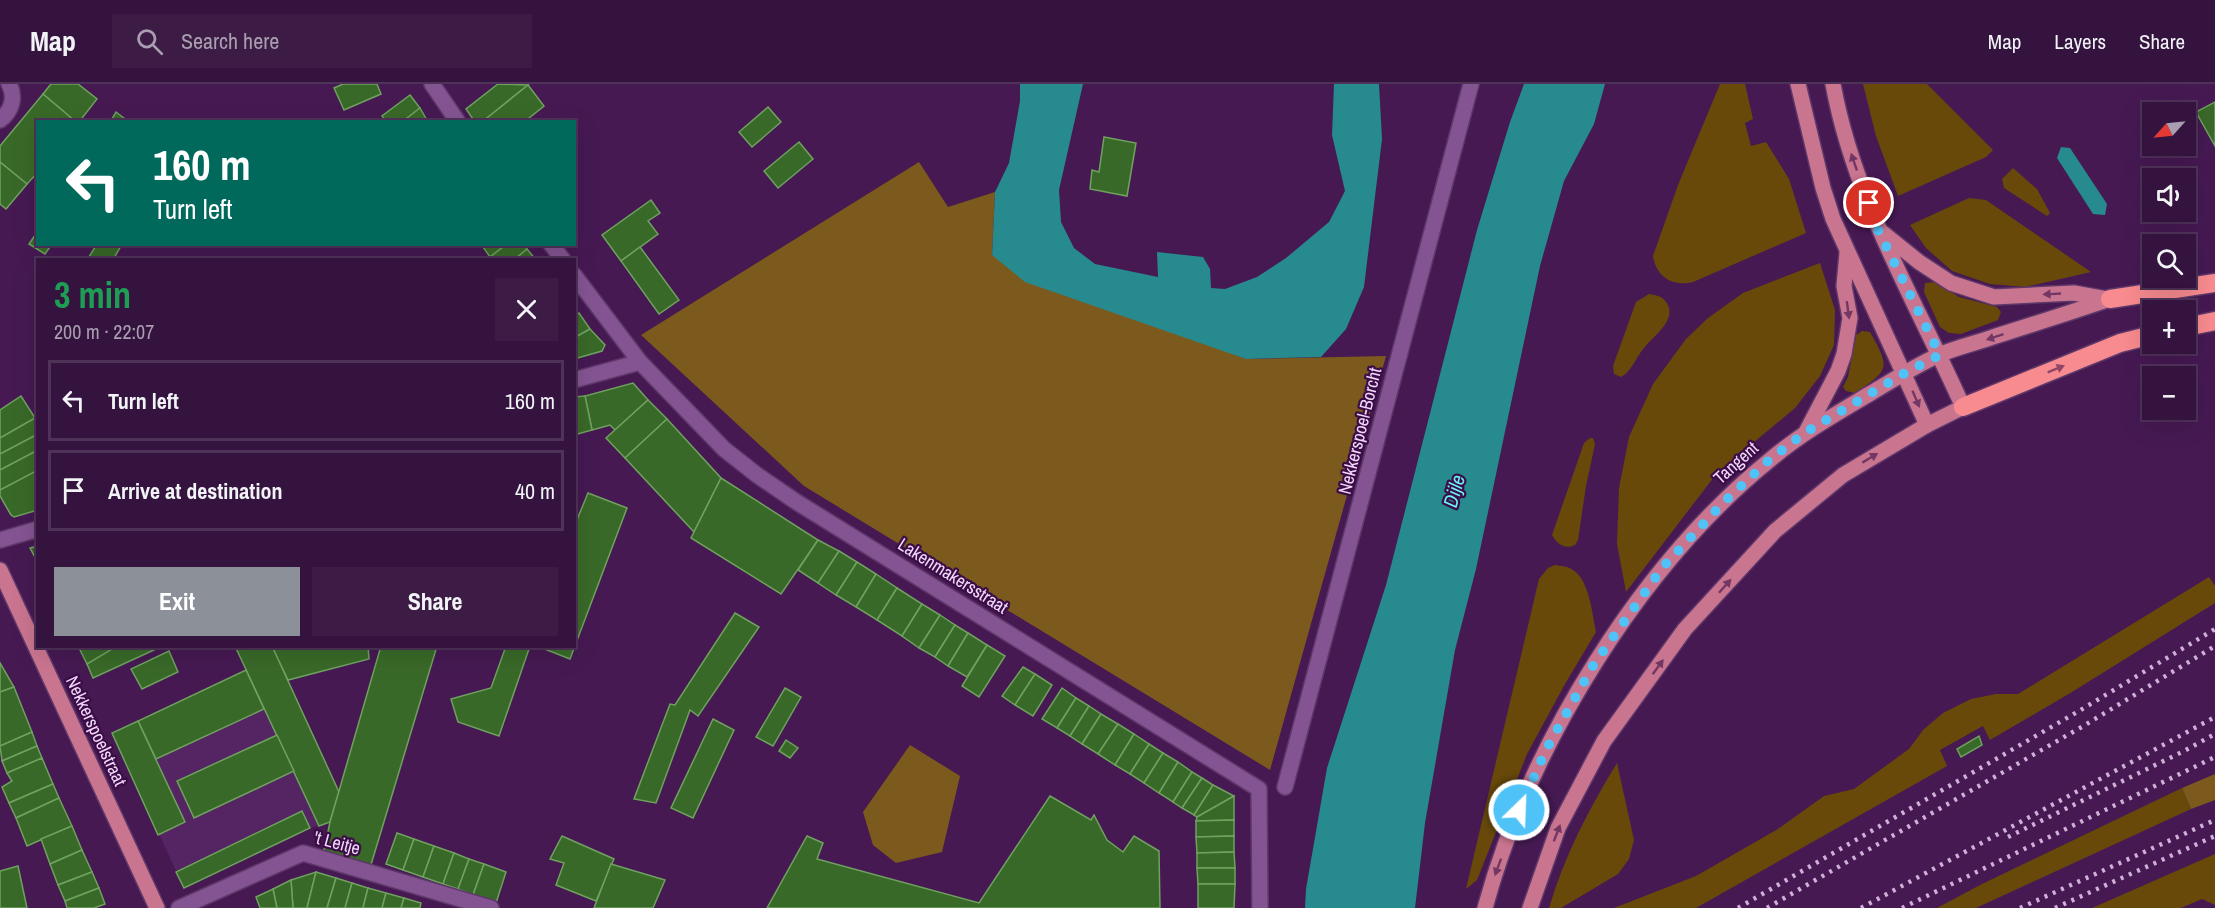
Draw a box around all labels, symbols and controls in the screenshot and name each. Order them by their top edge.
search box [112,14,532,68]
text: Map [30,22,76,60]
icon: search [133,25,166,58]
text: Search here [181,26,279,56]
text: Map [1988,27,2021,56]
text: Layers [2054,27,2106,56]
text: Share [2139,27,2185,56]
north arrow [2142,102,2196,156]
map controls [2142,102,2196,420]
text: 160 m [153,137,251,193]
icon: left [54,144,132,222]
one-way arrow [1848,153,1858,171]
button: sound [2142,168,2196,222]
pin [1843,177,1894,228]
icon: arrive [1852,186,1885,219]
text: Turn left [153,191,232,227]
button: search [2142,234,2196,288]
text: 3 min [54,271,131,319]
button: close [495,278,558,341]
one-way arrow [2043,289,2062,298]
button: + [2142,300,2196,354]
one-way arrow [1844,301,1853,320]
text: 200 m · 22:07 [54,318,154,345]
one-way arrow [1986,333,2004,342]
one-way arrow [2048,364,2066,374]
street label: Nekkerspoel-Borcht [1332,365,1387,497]
button: − [2142,366,2196,420]
icon: left [57,384,90,417]
text: Turn left [108,386,179,416]
text: 160 m [505,386,555,416]
one-way arrow [1912,390,1921,408]
street label: Tangent [1708,436,1764,490]
one-way arrow [1862,453,1878,464]
water label: Dijle [1436,471,1471,510]
icon: arrive [57,474,90,507]
text: Arrive at destination [108,476,282,506]
text: 40 m [515,476,555,506]
street label: Lakenmakersstraat [893,532,1013,619]
button: Exit [54,567,300,636]
button: Share [312,567,558,636]
one-way arrow [1717,579,1731,593]
one-way arrow [1652,659,1664,675]
street label: Nekkerspoelstraat [60,672,133,790]
position arrow [1487,778,1551,842]
street label: 't Leitje [311,824,363,861]
one-way arrow [1553,824,1562,842]
one-way arrow [1493,858,1503,876]

